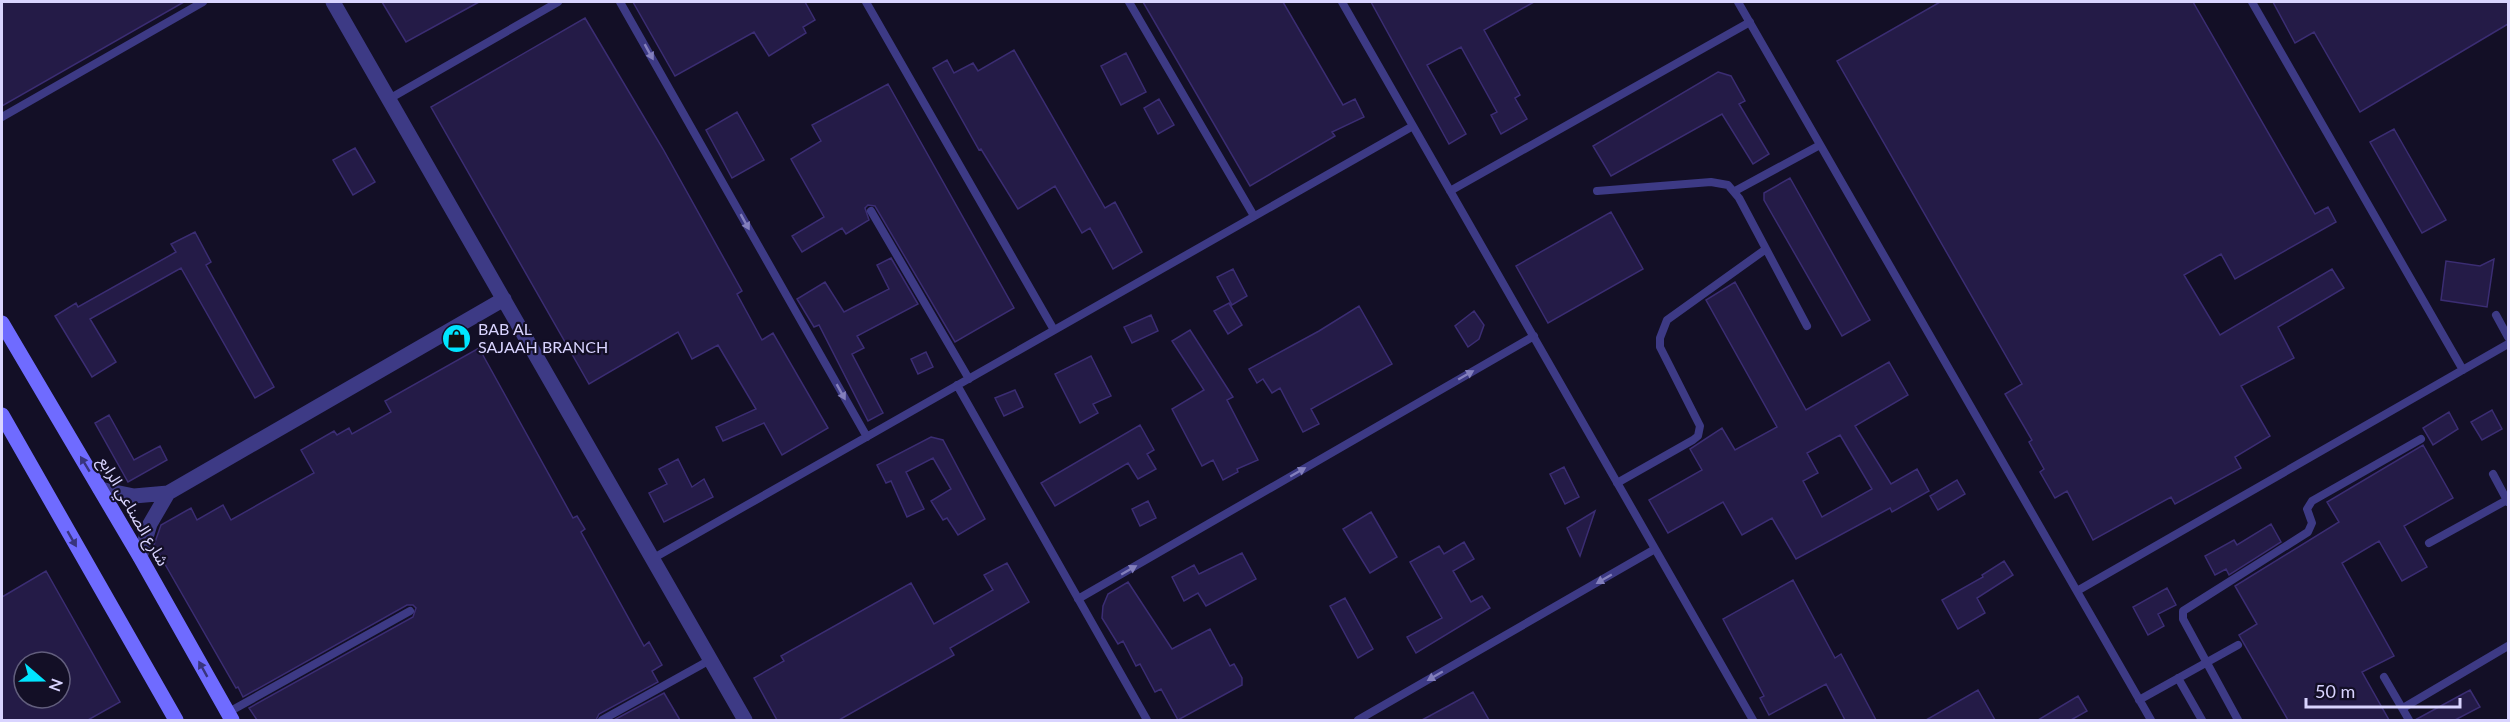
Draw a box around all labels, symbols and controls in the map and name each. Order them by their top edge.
one-way arrow [644,44,654,61]
one-way arrow [740,214,750,231]
place label: BAB AL SAJAAH BRANCH [478,319,608,356]
shop icon: BAB AL SAJAAH BRANCH [441,322,473,354]
one-way arrow [1458,370,1475,380]
one-way arrow [836,384,846,401]
street label: شارع الصناعي الرابع [92,453,173,571]
one-way arrow [80,455,90,472]
one-way arrow [1289,468,1306,478]
one-way arrow [67,530,77,547]
one-way arrow [1120,565,1137,575]
one-way arrow [1596,573,1612,584]
north arrow [12,650,72,710]
one-way arrow [198,661,208,678]
one-way arrow [1427,671,1444,681]
scale bar [2306,671,2460,709]
text: N [46,676,68,694]
text: 50 m [2315,680,2355,702]

